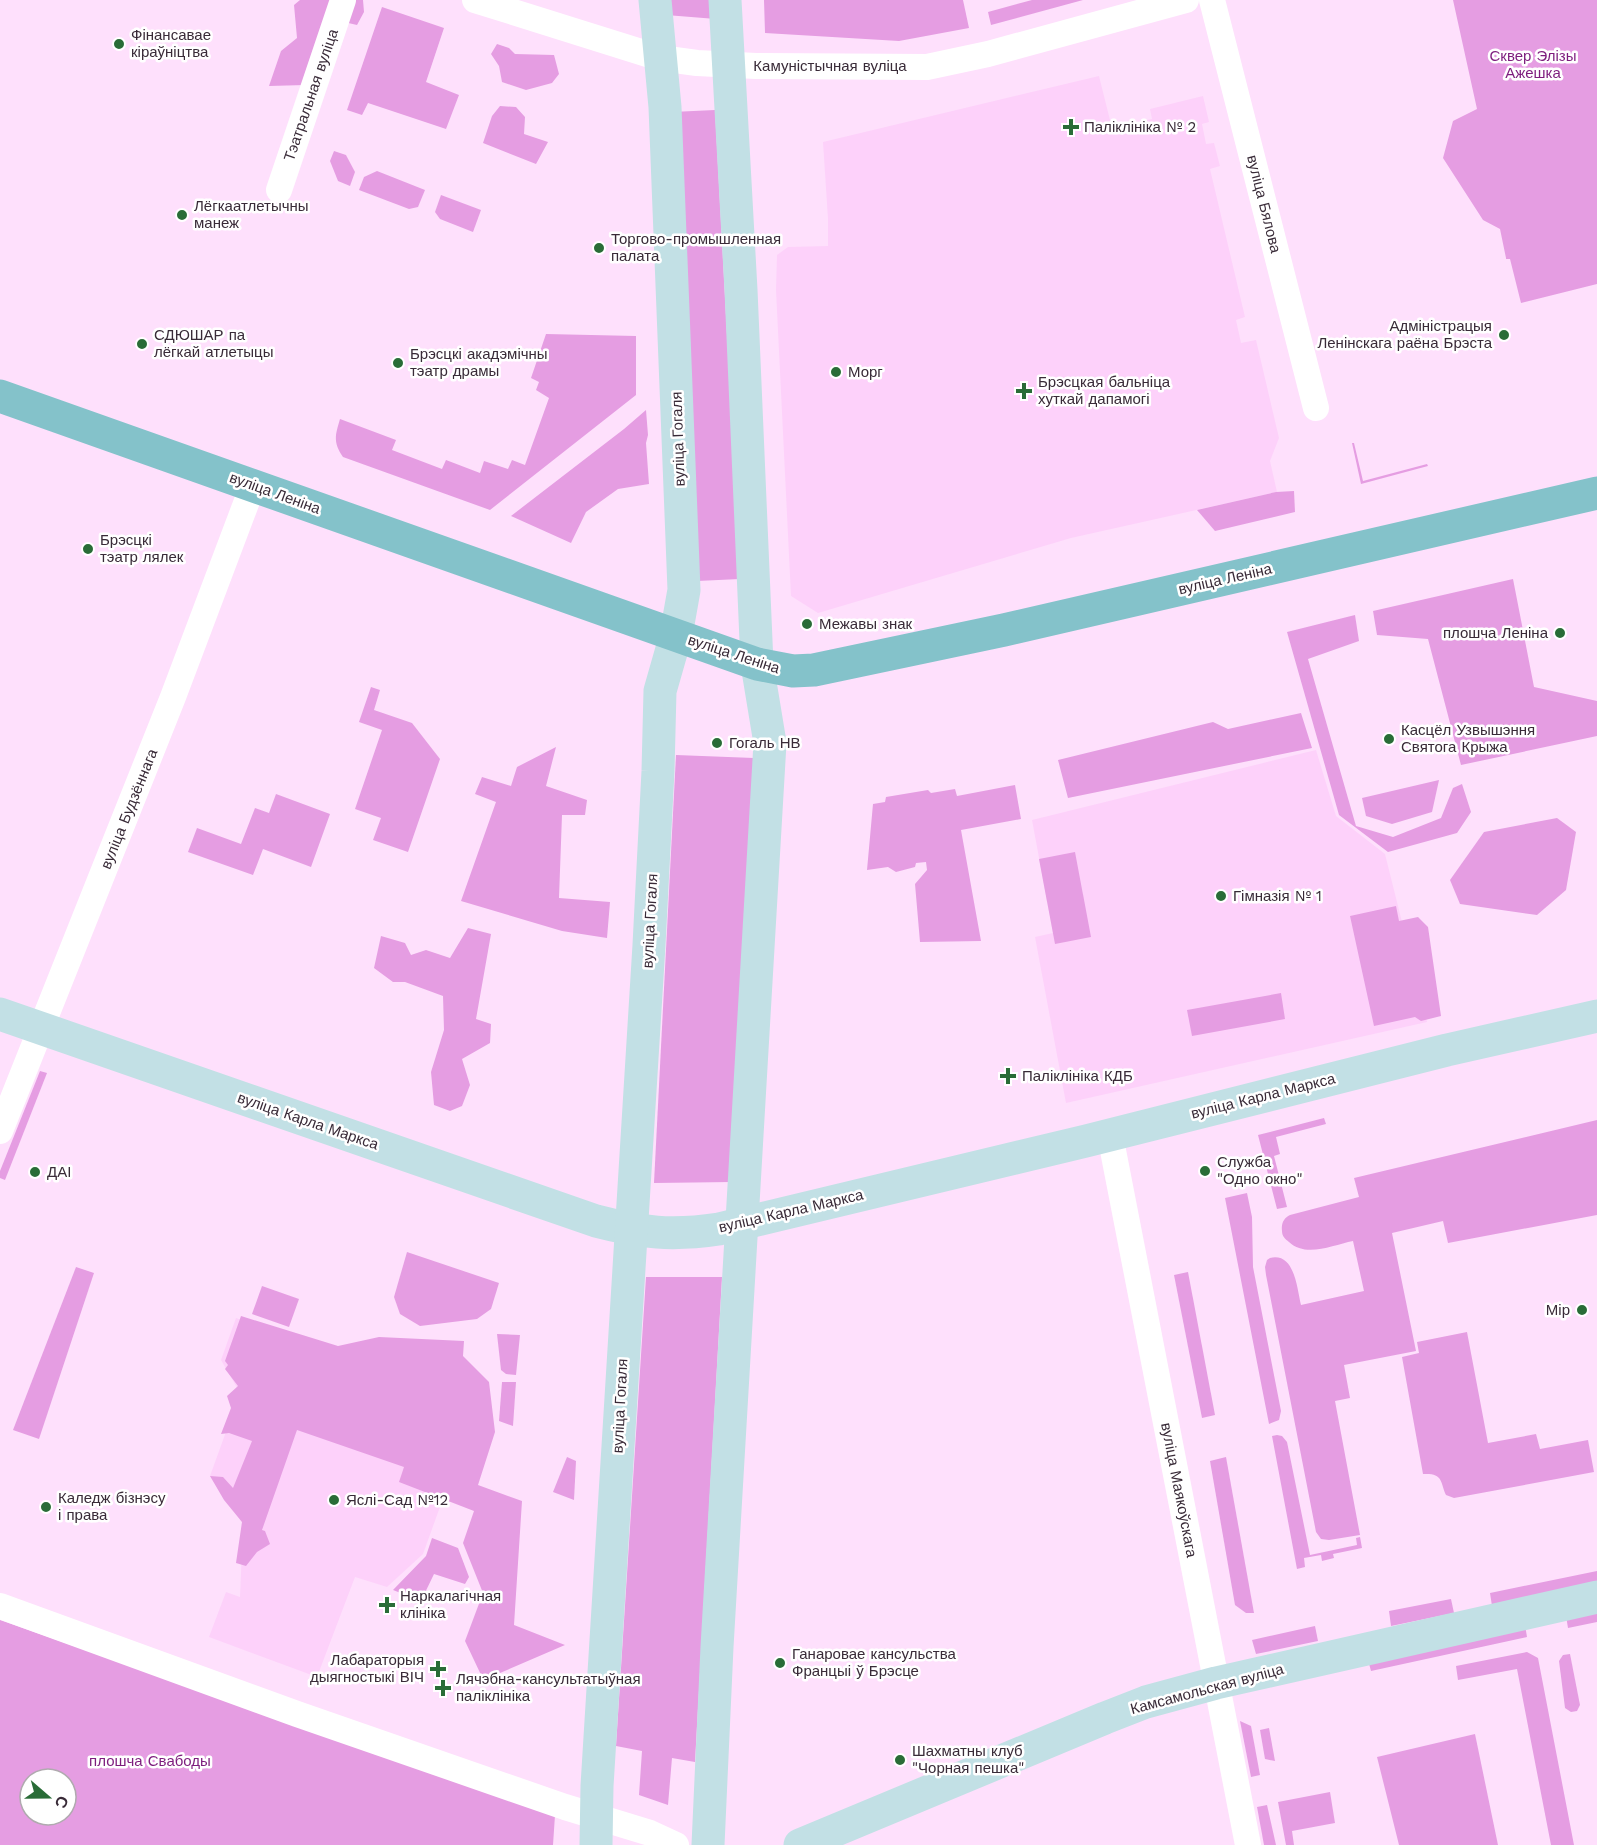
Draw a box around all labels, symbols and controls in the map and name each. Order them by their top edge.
place label: Фінансавае кіраўніцтва [131,26,211,61]
street label: Тэатральная вуліца [280,26,342,163]
marker: Фінансавае кіраўніцтва [112,37,126,51]
park label: Сквер Элізы Ажешка [1489,47,1577,82]
street label: Камуністычная вуліца [753,57,907,75]
marker: Паліклініка № 2 [1062,118,1080,136]
place label: Паліклініка № 2 [1084,118,1196,136]
street label: вуліца Бялова [1243,153,1285,255]
place label: Лёгкаатлетычны манеж [194,197,309,232]
marker: Лёгкаатлетычны манеж [175,208,189,222]
place label: Торгово-промышленная палата [611,230,781,265]
marker: Торгово-промышленная палата [592,241,606,255]
place label: Адміністрацыя Ленінскага раёна Брэста [1317,317,1493,352]
place label: СДЮШАР па лёгкай атлетыцы [154,326,273,361]
marker: Адміністрацыя Ленінскага раёна Брэста [1497,328,1511,342]
marker: СДЮШАР па лёгкай атлетыцы [135,337,149,351]
place label: Брэсцкі акадэмічны тэатр драмы [410,345,548,380]
marker: Брэсцкі акадэмічны тэатр драмы [391,356,405,370]
place label: Морг [848,363,883,381]
marker: Морг [829,365,843,379]
place label: Брэсцкая бальніца хуткай дапамогі [1038,373,1171,408]
marker: Брэсцкая бальніца хуткай дапамогі [1015,382,1033,400]
street label: вуліца Гогаля [667,391,689,487]
street label: вуліца Леніна [227,468,324,518]
place label: Брэсцкі тэатр лялек [100,531,184,566]
marker: Брэсцкі тэатр лялек [81,542,95,556]
street label: вуліца Леніна [1177,559,1274,598]
place label: Межавы знак [819,615,913,633]
marker: Межавы знак [800,617,814,631]
place label: плошча Леніна [1443,624,1549,642]
marker: плошча Леніна [1553,626,1567,640]
street label: вуліца Леніна [686,631,783,677]
place label: Касцёл Узвышэння Святога Крыжа [1401,721,1535,756]
marker: Касцёл Узвышэння Святога Крыжа [1382,732,1396,746]
place label: Гогаль НВ [729,734,800,752]
marker: Гогаль НВ [710,736,724,750]
street label: вуліца Будзённага [97,746,162,872]
street label: вуліца Гогаля [639,873,661,969]
place label: Гімназія № 1 [1233,887,1322,905]
marker: Гімназія № 1 [1214,889,1228,903]
marker: Паліклініка КДБ [999,1067,1017,1085]
place label: Паліклініка КДБ [1022,1067,1133,1085]
street label: вуліца Карла Маркса [1189,1069,1338,1123]
street label: вуліца Карла Маркса [235,1088,382,1154]
place label: Служба "Одно окно" [1217,1153,1302,1188]
place label: ДАІ [47,1163,71,1181]
marker: Служба "Одно окно" [1198,1164,1212,1178]
marker: ДАІ [28,1165,42,1179]
street label: вуліца Карла Маркса [717,1185,866,1236]
place label: Мір [1546,1301,1570,1319]
marker: Мір [1575,1303,1589,1317]
street label: вуліца Гогаля [609,1358,631,1454]
street label: вуліца Маякоўскага [1157,1421,1201,1560]
place label: Каледж бізнэсу і права [58,1489,166,1524]
place label: Яслі-Сад №12 [346,1491,448,1509]
marker: Яслі-Сад №12 [327,1493,341,1507]
marker: Каледж бізнэсу і права [39,1500,53,1514]
place label: Наркалагічная клініка [400,1587,501,1622]
marker: Наркалагічная клініка [378,1596,396,1614]
place label: Ганаровае кансульства Францыі ў Брэсце [792,1645,956,1680]
place label: Лабараторыя дыягностыкі ВІЧ [310,1651,424,1686]
marker: Ганаровае кансульства Францыі ў Брэсце [773,1656,787,1670]
marker: Лабараторыя дыягностыкі ВІЧ [429,1660,447,1678]
street label: Камсамольская вуліца [1128,1660,1286,1718]
place label: Лячэбна-кансультатыўная паліклініка [456,1670,641,1705]
marker: Лячэбна-кансультатыўная паліклініка [434,1679,452,1697]
place label: Шахматны клуб "Чорная пешка" [912,1742,1024,1777]
park label: плошча Свабоды [89,1752,211,1770]
marker: Шахматны клуб "Чорная пешка" [893,1753,907,1767]
north arrow [18,1767,78,1827]
text: С [51,1793,73,1811]

